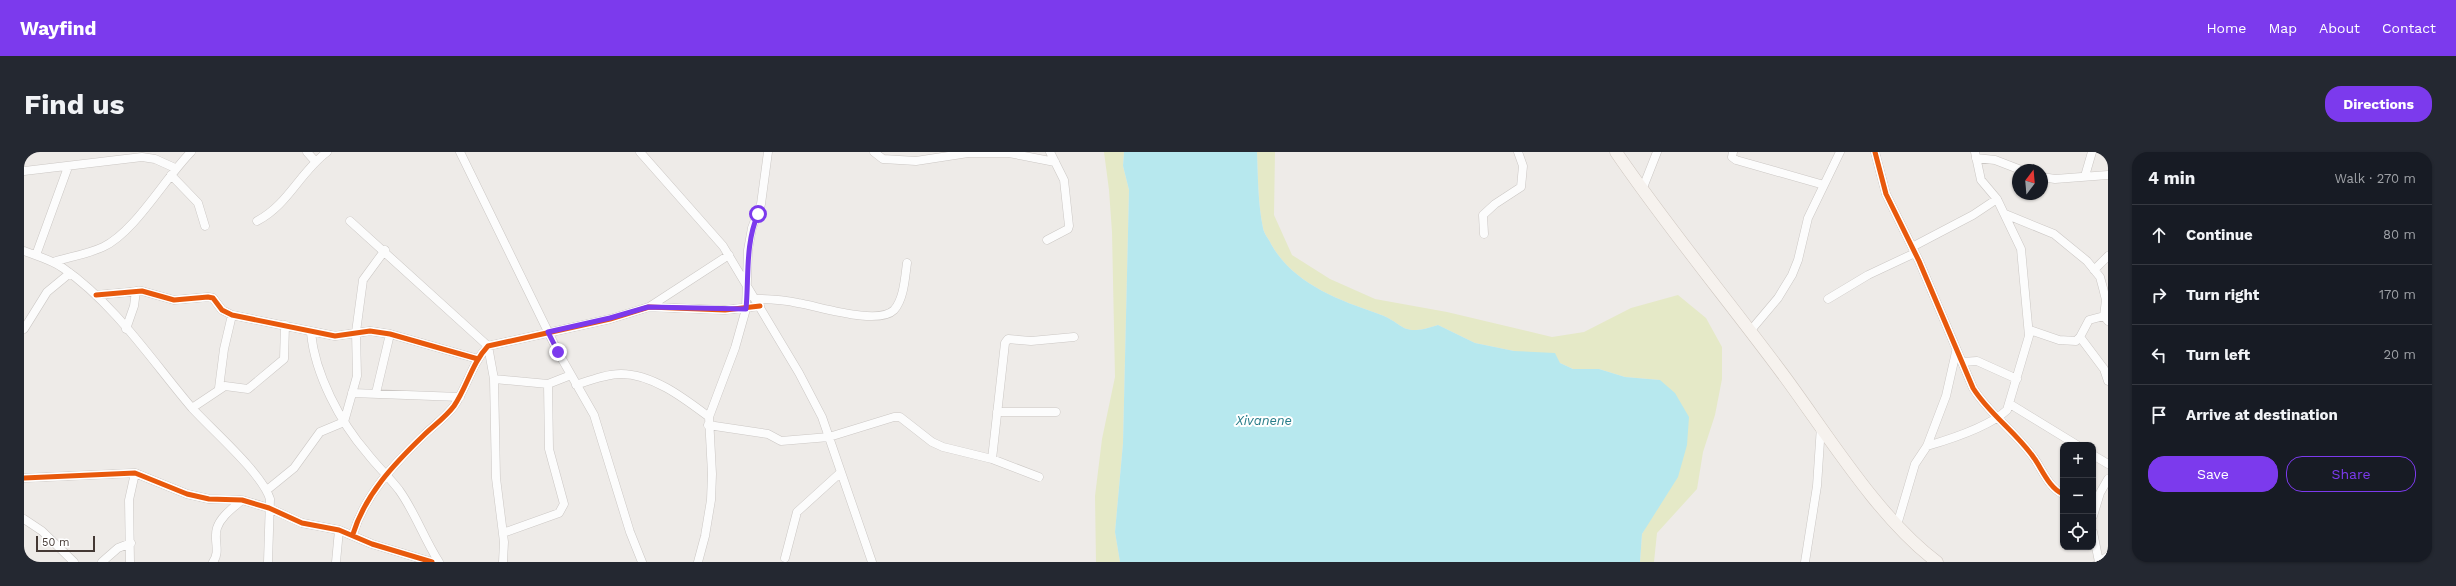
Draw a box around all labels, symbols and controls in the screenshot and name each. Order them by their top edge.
text: Wayfind [20,17,96,40]
text: Home [2206,20,2246,36]
text: Map [2268,20,2297,36]
text: About [2319,20,2360,36]
text: Contact [2382,20,2436,36]
button: Directions [2325,86,2432,122]
text: Find us [24,88,124,121]
north arrow [2012,164,2048,200]
text: 4 min [2148,168,2195,188]
text: Walk · 270 m [2335,171,2416,186]
route start [749,205,767,223]
icon: ahead [2148,224,2170,246]
text: Continue [2186,226,2253,244]
text: 80 m [2383,227,2416,242]
icon: right [2148,284,2170,306]
text: Turn right [2186,286,2259,304]
text: 170 m [2379,287,2416,302]
route end [549,343,567,361]
icon: left [2148,344,2170,366]
text: Turn left [2186,346,2250,364]
text: 20 m [2384,347,2416,362]
icon: arrive [2148,404,2170,426]
text: Arrive at destination [2186,406,2338,424]
water label: Xivanene [1235,413,1292,428]
map controls [2060,442,2096,550]
button: + [2060,442,2096,478]
button: Save [2148,456,2278,492]
button: Share [2286,456,2416,492]
button: − [2060,478,2096,514]
button: locate [2060,514,2096,550]
scale bar [36,534,95,553]
text: 50 m [42,536,69,549]

